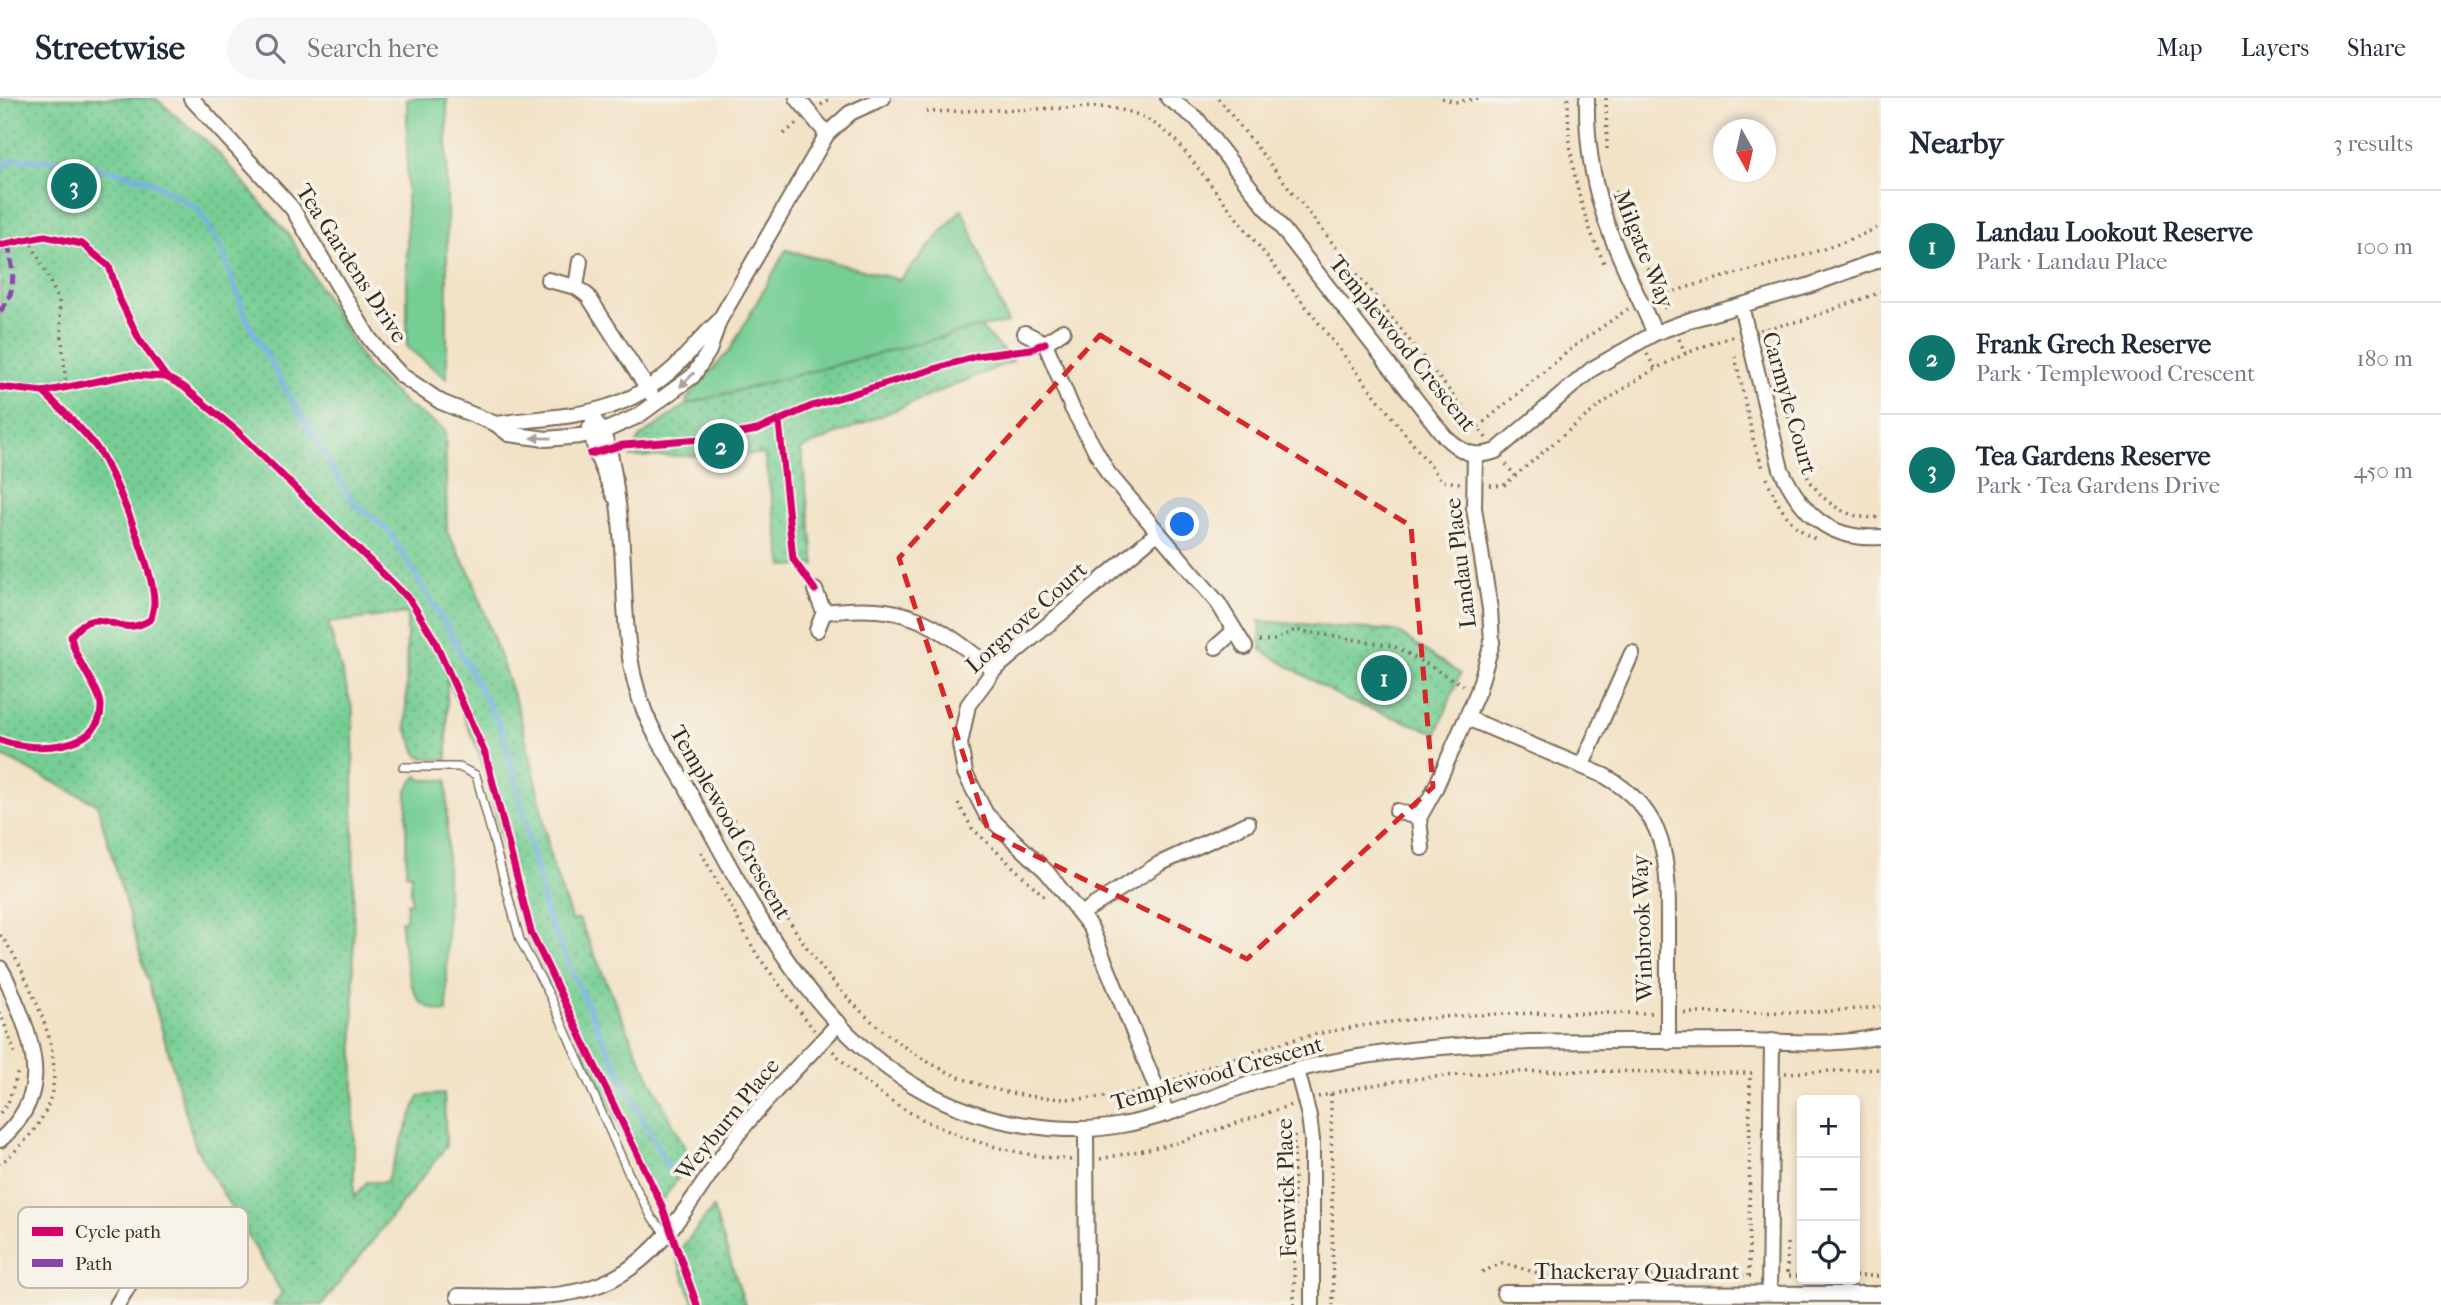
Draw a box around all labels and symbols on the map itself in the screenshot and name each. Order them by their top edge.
north arrow [1713,119,1776,182]
pin: 3 [51,160,97,212]
street label: Tea Gardens Drive [290,179,413,348]
street label: Milgate Way [1608,186,1680,313]
street label: Templewood Crescent [1323,250,1482,437]
street label: Carmyle Court [1756,329,1823,478]
one-way arrow [679,372,695,388]
pin: 2 [698,420,744,472]
one-way arrow [530,432,552,444]
street label: Landau Place [1439,496,1482,630]
your location [1165,507,1199,541]
street label: Lorgrove Court [960,556,1093,679]
pin: 1 [1361,652,1407,704]
street label: Templewood Crescent [664,721,797,924]
street label: Winbrook Way [1626,853,1659,1003]
street label: Templewood Crescent [1108,1030,1326,1117]
street label: Weyburn Place [669,1053,785,1187]
street label: Fenwick Place [1271,1118,1302,1258]
legend [18,1207,248,1288]
text: Cycle path [75,1221,161,1243]
text: Path [75,1253,113,1275]
street label: Thackeray Quadrant [1534,1258,1740,1285]

